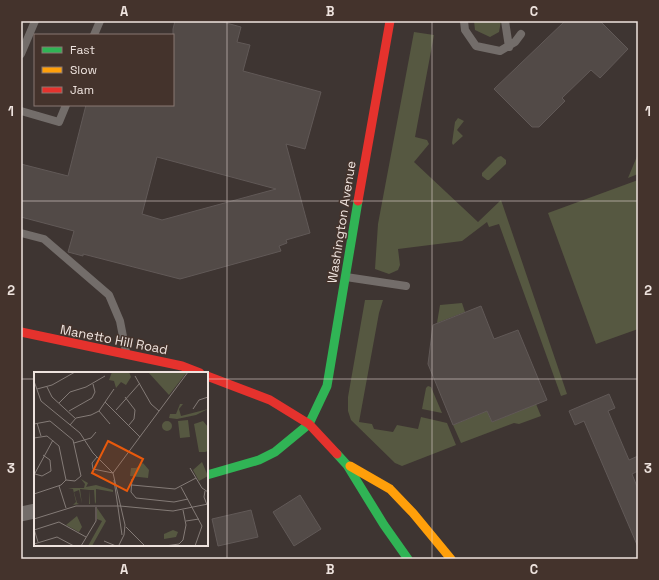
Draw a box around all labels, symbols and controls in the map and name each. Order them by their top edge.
text: A [120,3,129,20]
text: B [326,3,335,20]
text: C [530,3,538,20]
legend [34,34,174,106]
text: Fast [70,42,95,58]
text: Slow [70,62,97,78]
text: Jam [70,82,94,98]
text: 1 [8,103,14,120]
text: 1 [645,103,651,120]
street label: Washington Avenue [323,160,360,285]
text: 2 [7,282,15,299]
text: 2 [644,282,652,299]
street label: Manetto Hill Road [59,321,169,358]
inset map [34,372,208,546]
text: 3 [7,460,15,477]
text: 3 [644,460,652,477]
text: A [120,561,129,578]
text: B [326,561,335,578]
text: C [530,561,538,578]

